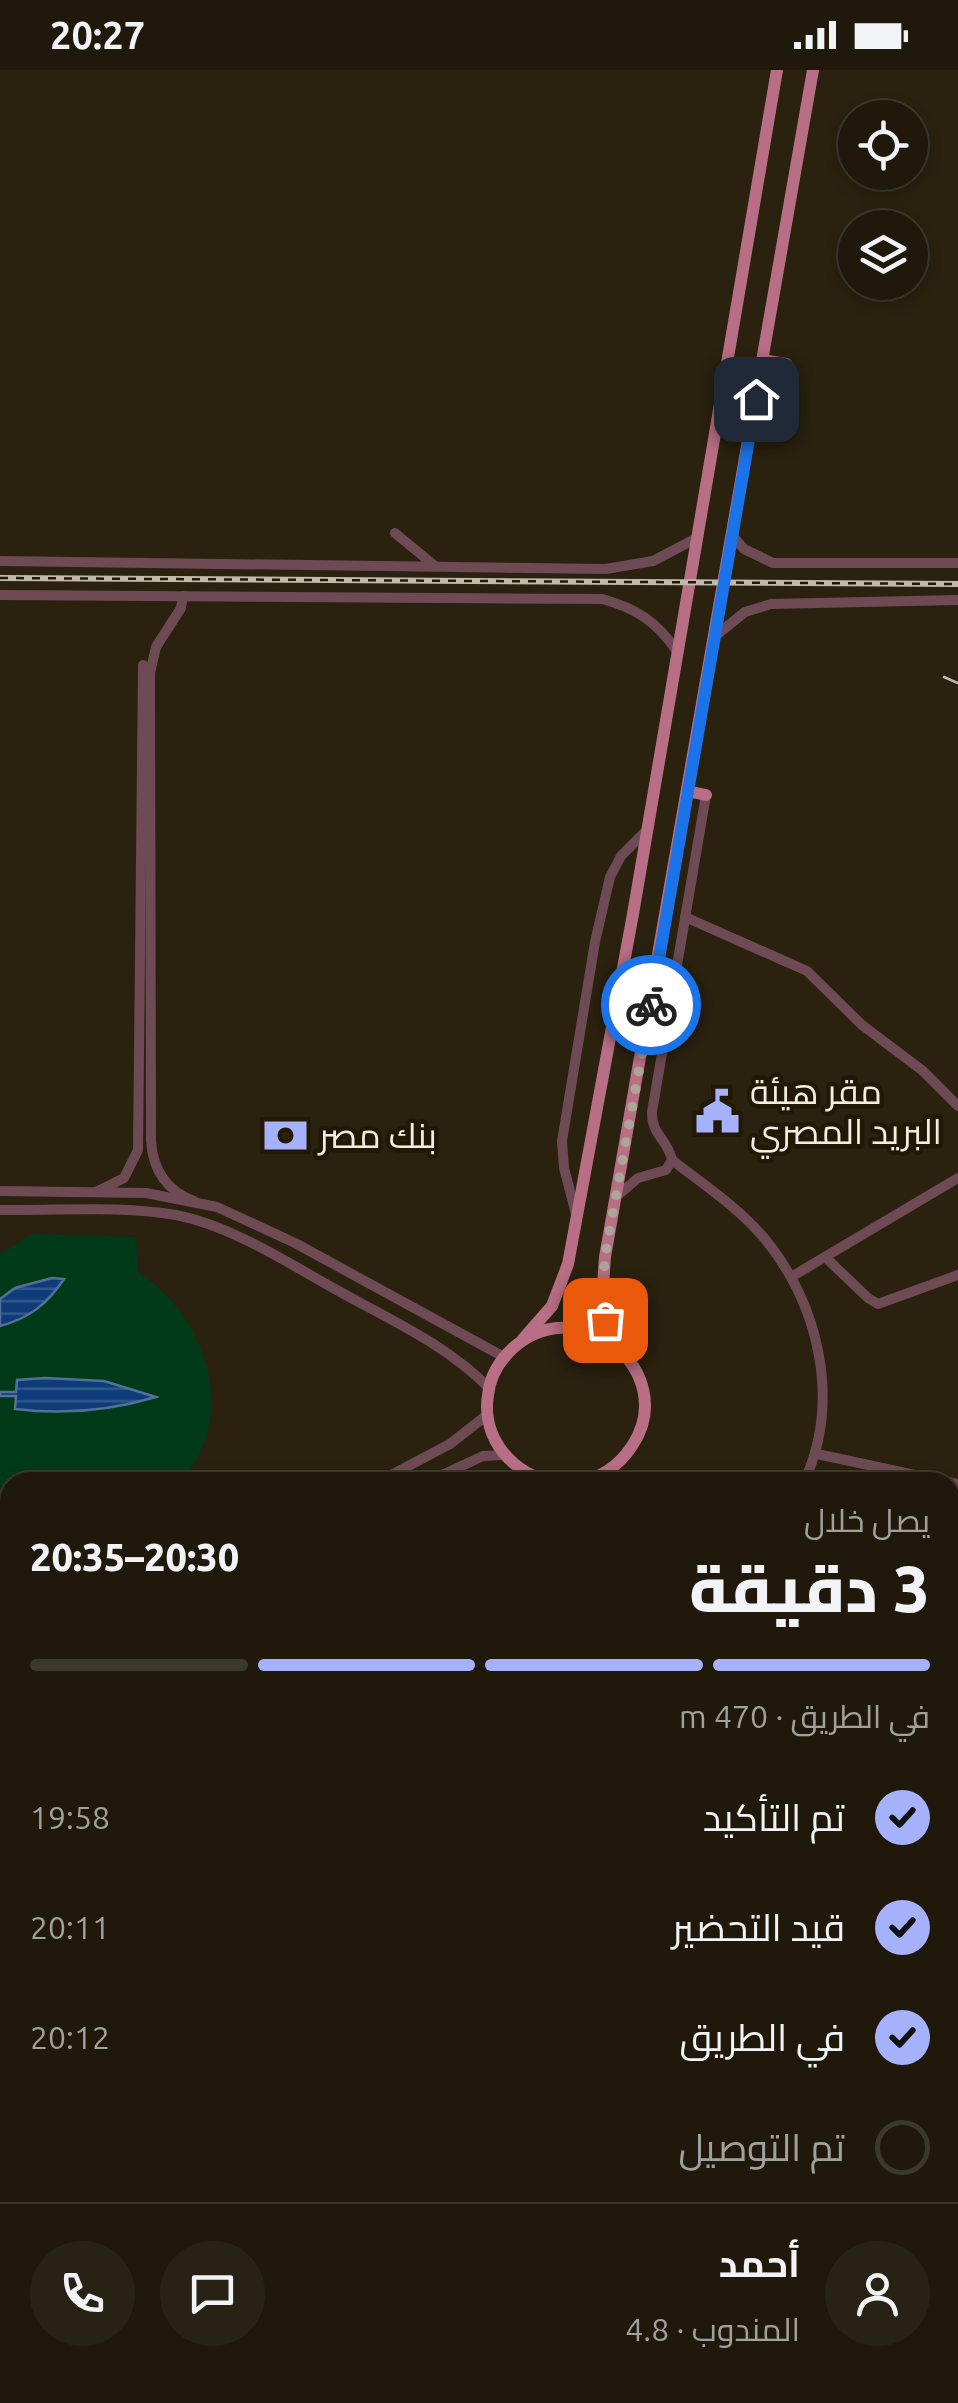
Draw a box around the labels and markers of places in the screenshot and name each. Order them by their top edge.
pin [714,357,799,442]
place label: مقر هيئة البريد المصري [750,1071,942,1159]
public building icon: مقر هيئة البريد المصري [693,1088,741,1136]
bank icon: بنك مصر [262,1112,310,1160]
place label: بنك مصر [317,1115,437,1156]
pin [563,1278,648,1363]

